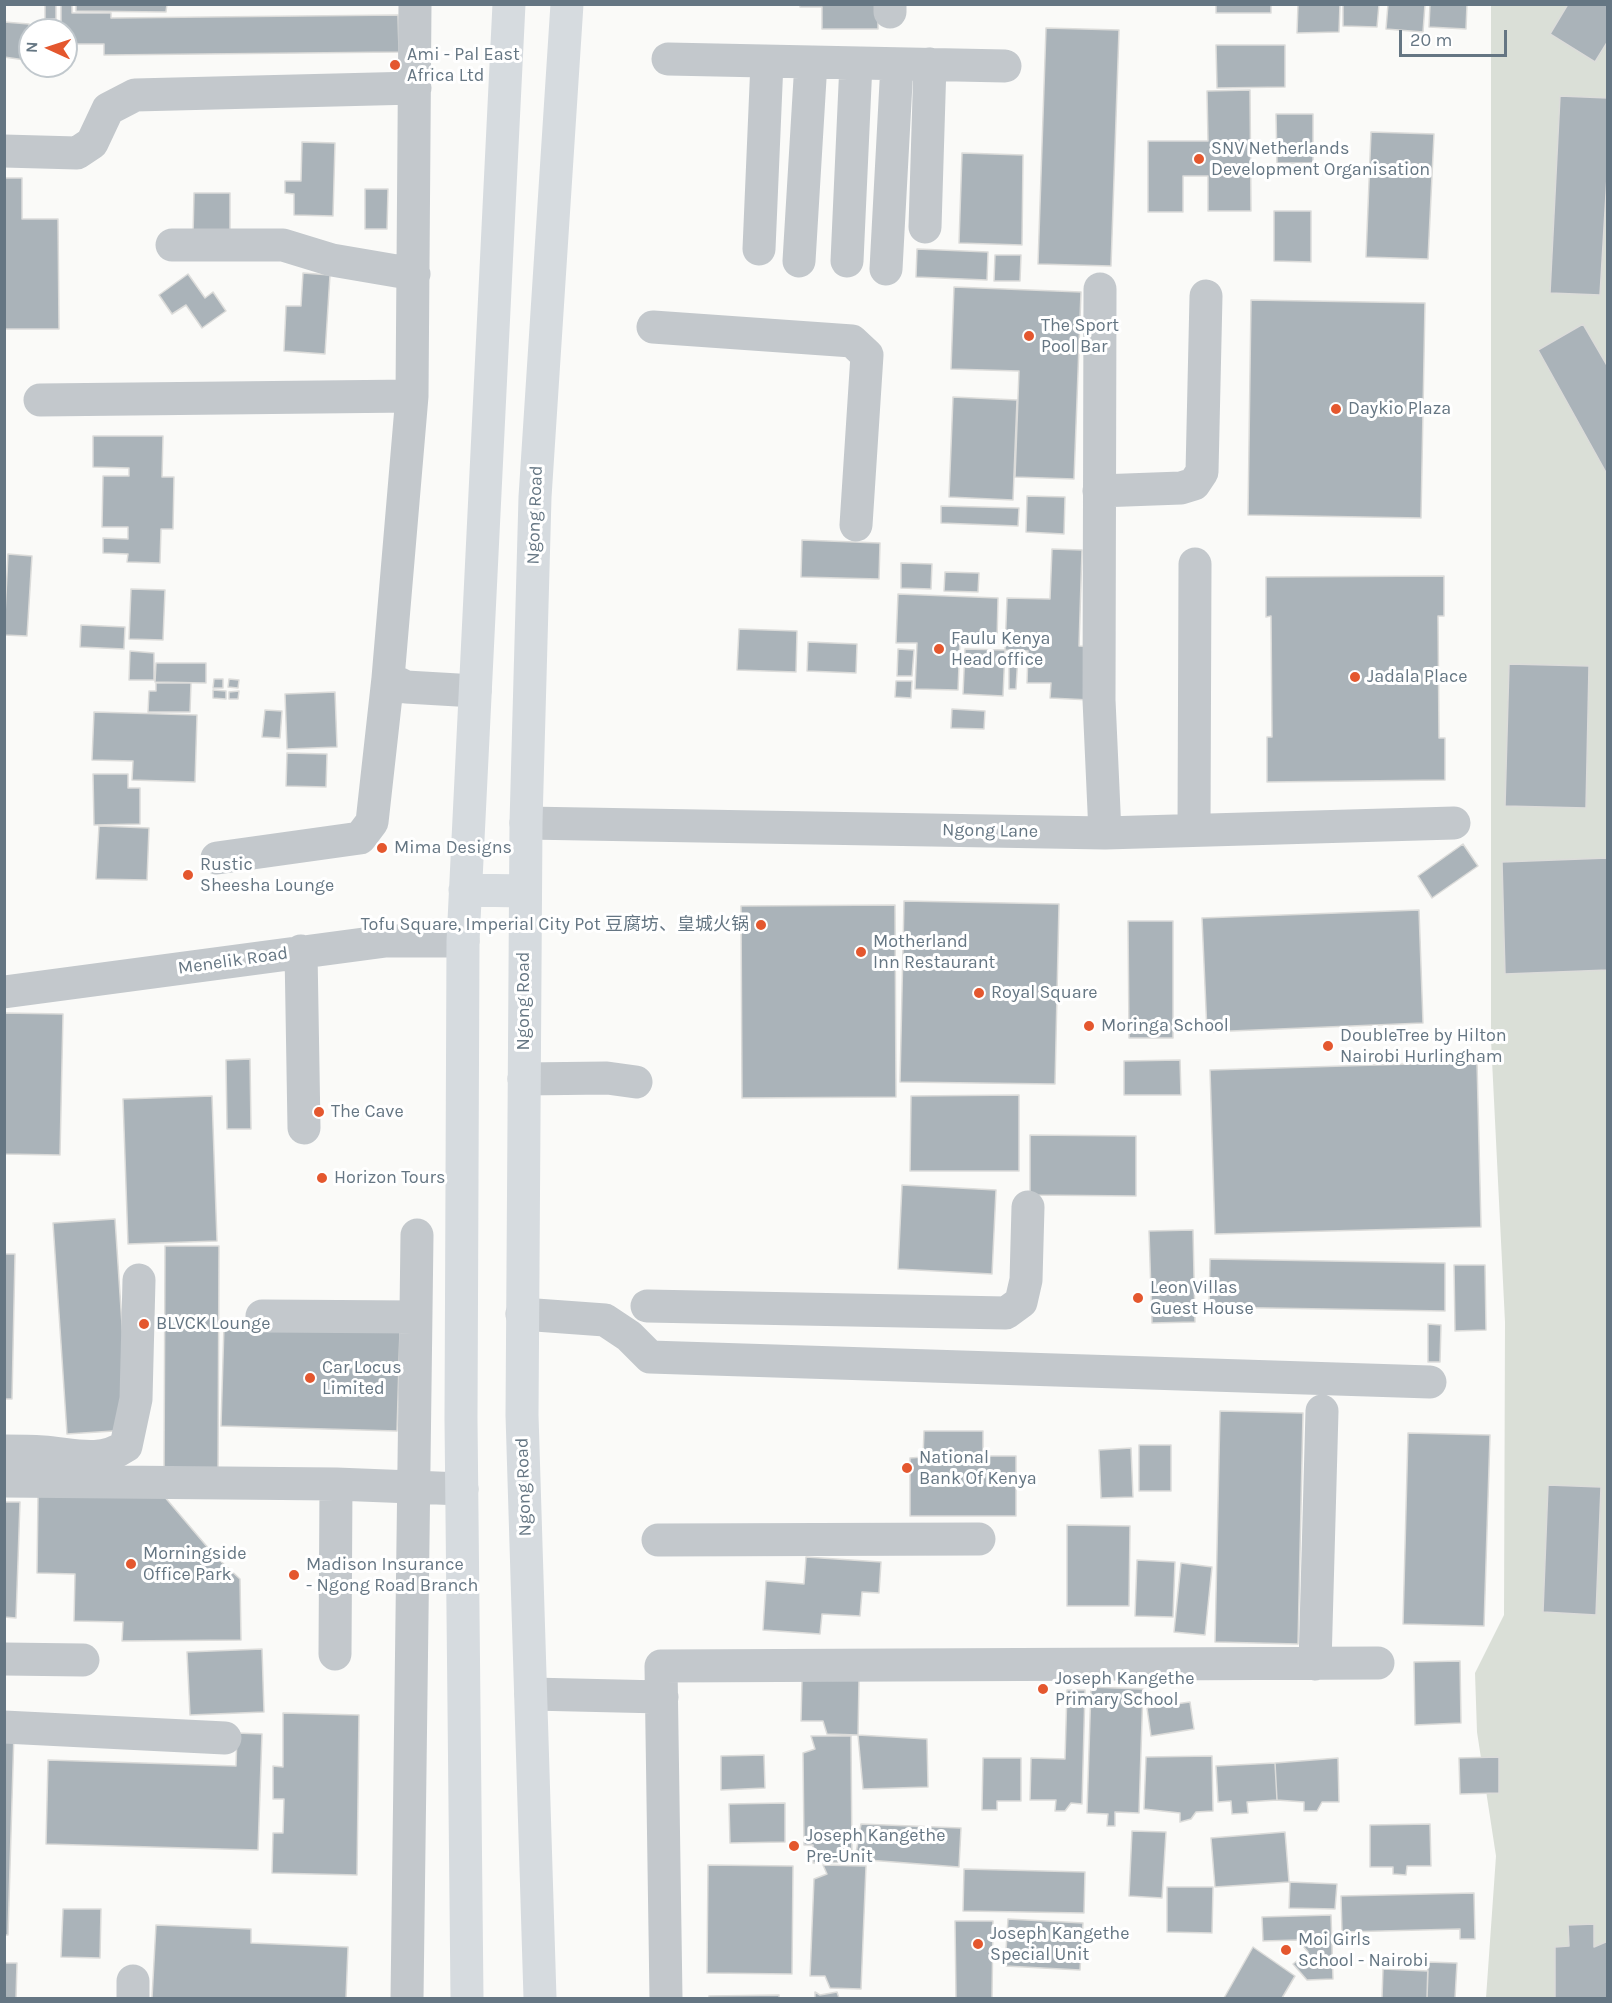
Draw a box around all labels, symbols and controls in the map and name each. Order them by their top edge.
north arrow [18,18,78,78]
scale bar [1402,18,1510,56]
text: 20 m [1410,29,1452,51]
text: N [22,41,41,53]
place label: Ami - Pal East Africa Ltd [407,44,520,86]
marker: Ami - Pal East Africa Ltd [388,58,402,72]
place label: SNV Netherlands Development Organisation [1211,138,1430,180]
marker: SNV Netherlands Development Organisation [1192,152,1206,166]
place label: The Sport Pool Bar [1041,315,1119,358]
marker: The Sport Pool Bar [1022,329,1036,343]
place label: Daykio Plaza [1348,398,1451,420]
marker: Daykio Plaza [1329,402,1343,416]
street label: Ngong Road [522,465,548,565]
place label: Faulu Kenya Head office [951,628,1050,670]
marker: Faulu Kenya Head office [932,642,946,656]
place label: Jadala Place [1367,666,1467,688]
marker: Jadala Place [1348,670,1362,684]
street label: Ngong Lane [942,819,1038,843]
place label: Mima Designs [394,837,512,859]
marker: Mima Designs [375,841,389,855]
place label: Rustic Sheesha Lounge [200,854,334,896]
marker: Rustic Sheesha Lounge [181,868,195,882]
place label: Tofu Square, Imperial City Pot 豆腐坊、皇城火锅 [361,914,749,936]
marker: Tofu Square, Imperial City Pot 豆腐坊、皇城火锅 [754,918,768,932]
place label: Motherland Inn Restaurant [873,931,995,974]
street label: Menelik Road [177,943,289,979]
marker: Motherland Inn Restaurant [854,945,868,959]
street label: Ngong Road [513,951,535,1051]
place label: Royal Square [991,982,1097,1004]
marker: Royal Square [972,986,986,1000]
place label: Moringa School [1101,1015,1229,1037]
marker: Moringa School [1082,1019,1096,1033]
place label: DoubleTree by Hilton Nairobi Hurlingham [1340,1025,1507,1068]
marker: DoubleTree by Hilton Nairobi Hurlingham [1321,1039,1335,1053]
place label: The Cave [331,1101,404,1123]
marker: The Cave [312,1105,326,1119]
place label: Horizon Tours [334,1167,446,1189]
marker: Horizon Tours [315,1171,329,1185]
place label: Leon Villas Guest House [1150,1277,1254,1320]
marker: Leon Villas Guest House [1131,1291,1145,1305]
place label: BLVCK Lounge [156,1313,270,1335]
marker: BLVCK Lounge [137,1317,151,1331]
place label: Car Locus Limited [322,1357,402,1400]
marker: Car Locus Limited [303,1371,317,1385]
street label: Ngong Road [511,1437,537,1537]
place label: National Bank Of Kenya [919,1447,1037,1490]
marker: National Bank Of Kenya [900,1461,914,1475]
place label: Morningside Office Park [143,1543,247,1586]
place label: Madison Insurance - Ngong Road Branch [306,1554,478,1596]
marker: Morningside Office Park [124,1557,138,1571]
marker: Madison Insurance - Ngong Road Branch [287,1568,301,1582]
place label: Joseph Kangethe Primary School [1055,1668,1194,1710]
marker: Joseph Kangethe Primary School [1036,1682,1050,1696]
place label: Joseph Kangethe Pre-Unit [806,1825,945,1868]
marker: Joseph Kangethe Pre-Unit [787,1839,801,1853]
place label: Joseph Kangethe Special Unit [990,1923,1129,1966]
place label: Moi Girls School - Nairobi [1298,1929,1429,1972]
marker: Joseph Kangethe Special Unit [971,1937,985,1951]
marker: Moi Girls School - Nairobi [1279,1943,1293,1957]

